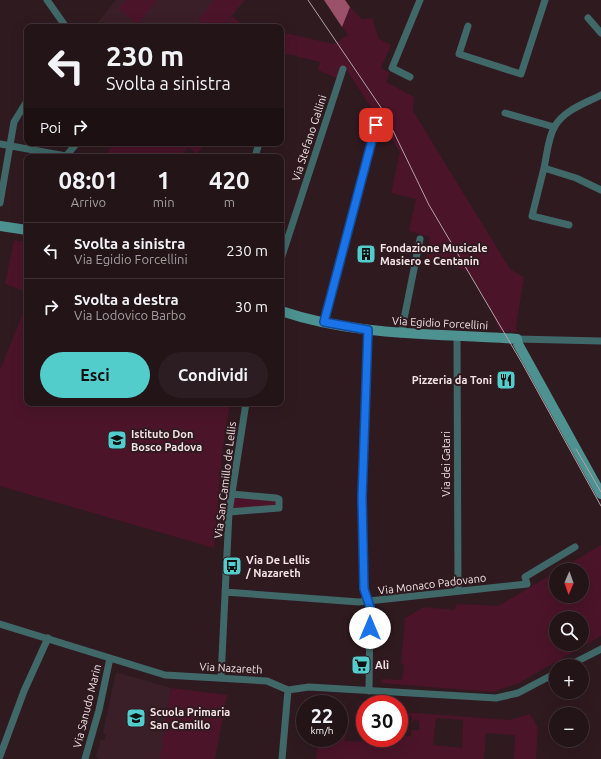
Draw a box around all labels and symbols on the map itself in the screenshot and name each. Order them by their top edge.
street label: Via Stefano Gallini [289,93,329,183]
pin [359,108,393,142]
place label: Fondazione Musicale Masiero e Centanin [380,242,487,267]
building icon: Fondazione Musicale Masiero e Centanin [355,243,377,265]
street label: Via Egidio Forcellini [392,314,488,332]
restaurant icon: Pizzeria da Toni [495,369,517,391]
place label: Pizzeria da Toni [412,374,492,386]
street label: Via San Camillo de Lellis [212,421,238,539]
place label: Istituto Don Bosco Padova [131,428,202,453]
school or university icon: Istituto Don Bosco Padova [106,429,128,451]
street label: Via dei Gatari [440,431,452,497]
place label: Via De Lellis / Nazareth [245,554,310,579]
bus stop icon: Via De Lellis / Nazareth [221,555,243,577]
north arrow [549,563,589,603]
street label: Via Monaco Padovano [377,571,487,597]
position arrow [349,607,391,649]
supermarket icon: Alì [350,654,372,676]
place label: Alì [375,659,389,671]
street label: Via Nazareth [199,660,263,676]
street label: Via Sanudo Marin [71,663,103,749]
speed limit sign: 30 [356,695,408,747]
place label: Scuola Primaria San Camillo [150,706,230,731]
school or university icon: Scuola Primaria San Camillo [125,707,147,729]

